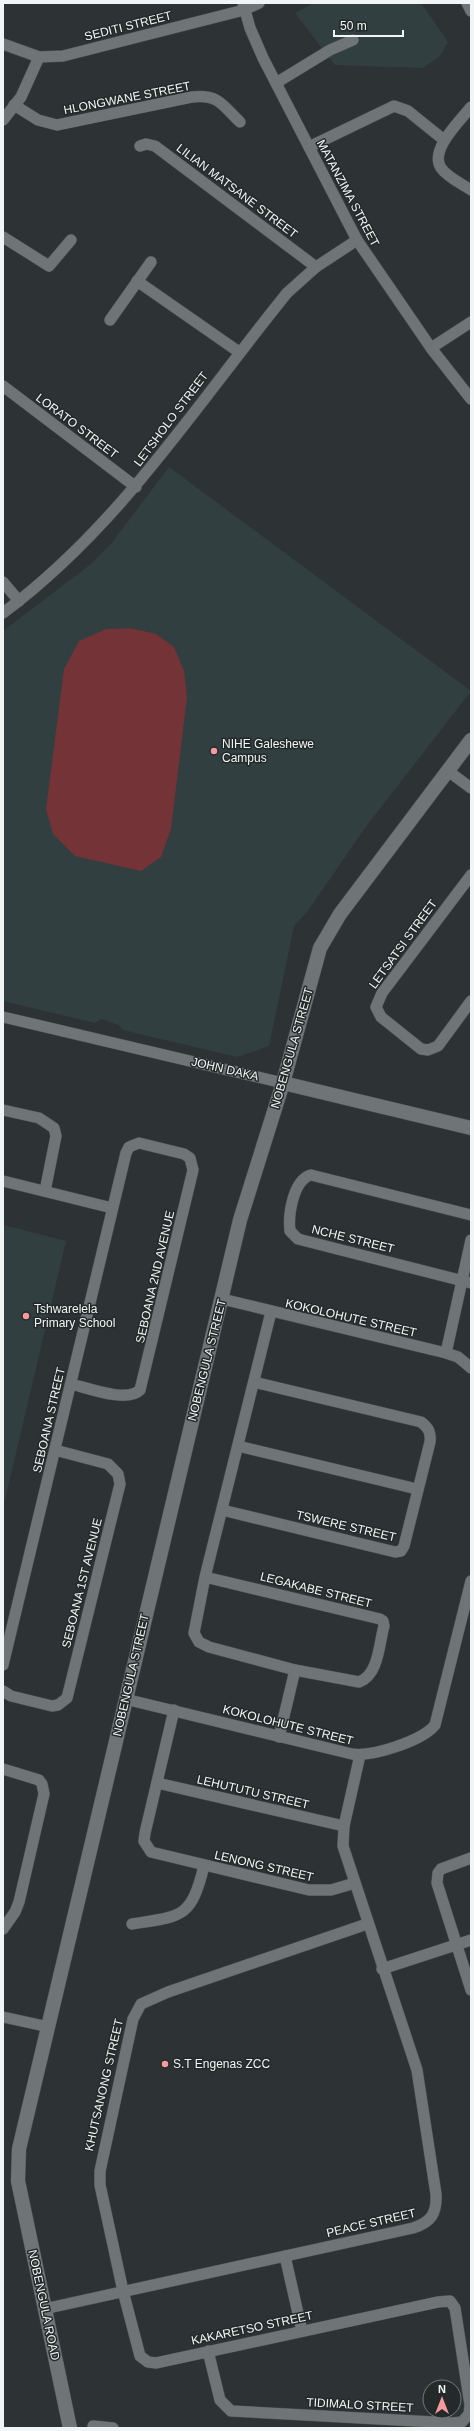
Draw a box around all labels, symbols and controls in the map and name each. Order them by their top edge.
street label: SEDITI STREET [83,8,174,44]
scale bar [334,12,403,38]
text: 50 m [340,19,367,33]
street label: HLONGWANE STREET [62,79,192,117]
street label: MATANZIMA STREET [314,137,382,249]
street label: LILIAN MATSANE STREET [174,141,301,241]
street label: LETSHOLO STREET [131,368,212,469]
street label: LORATO STREET [33,391,121,462]
place label: NIHE Galeshewe Campus [222,737,314,765]
marker: NIHE Galeshewe Campus [209,746,219,756]
street label: LETSATSI STREET [366,896,440,991]
street label: NOBENGULA STREET [268,985,316,1110]
street label: JOHN DAKA [190,1054,260,1084]
street label: SEBOANA 2ND AVENUE [133,1209,177,1345]
street label: NCHE STREET [310,1222,396,1256]
street label: KOKOLOHUTE STREET [284,1296,419,1340]
street label: NOBENGULA STREET [185,1297,229,1423]
place label: Tshwarelela Primary School [34,1302,115,1330]
marker: Tshwarelela Primary School [21,1311,31,1321]
street label: SEBOANA STREET [30,1365,68,1474]
street label: TSWERE STREET [295,1508,398,1544]
street label: SEBOANA 1ST AVENUE [59,1516,105,1650]
street label: LEGAKABE STREET [259,1569,374,1611]
street label: NOBENGULA STREET [110,1612,152,1738]
street label: KOKOLOHUTE STREET [221,1702,355,1748]
street label: LEHUTUTU STREET [196,1772,311,1812]
street label: LENONG STREET [213,1848,316,1884]
street label: KHUTSANONG STREET [82,2017,126,2153]
place label: S.T Engenas ZCC [173,2057,270,2071]
marker: S.T Engenas ZCC [160,2059,170,2069]
street label: PEACE STREET [325,2206,418,2240]
street label: NOBENGULA ROAD [25,2248,63,2362]
street label: KAKARETSO STREET [190,2308,315,2348]
north arrow [422,2379,462,2419]
text: N [438,2383,446,2395]
street label: TIDIMALO STREET [306,2395,415,2415]

